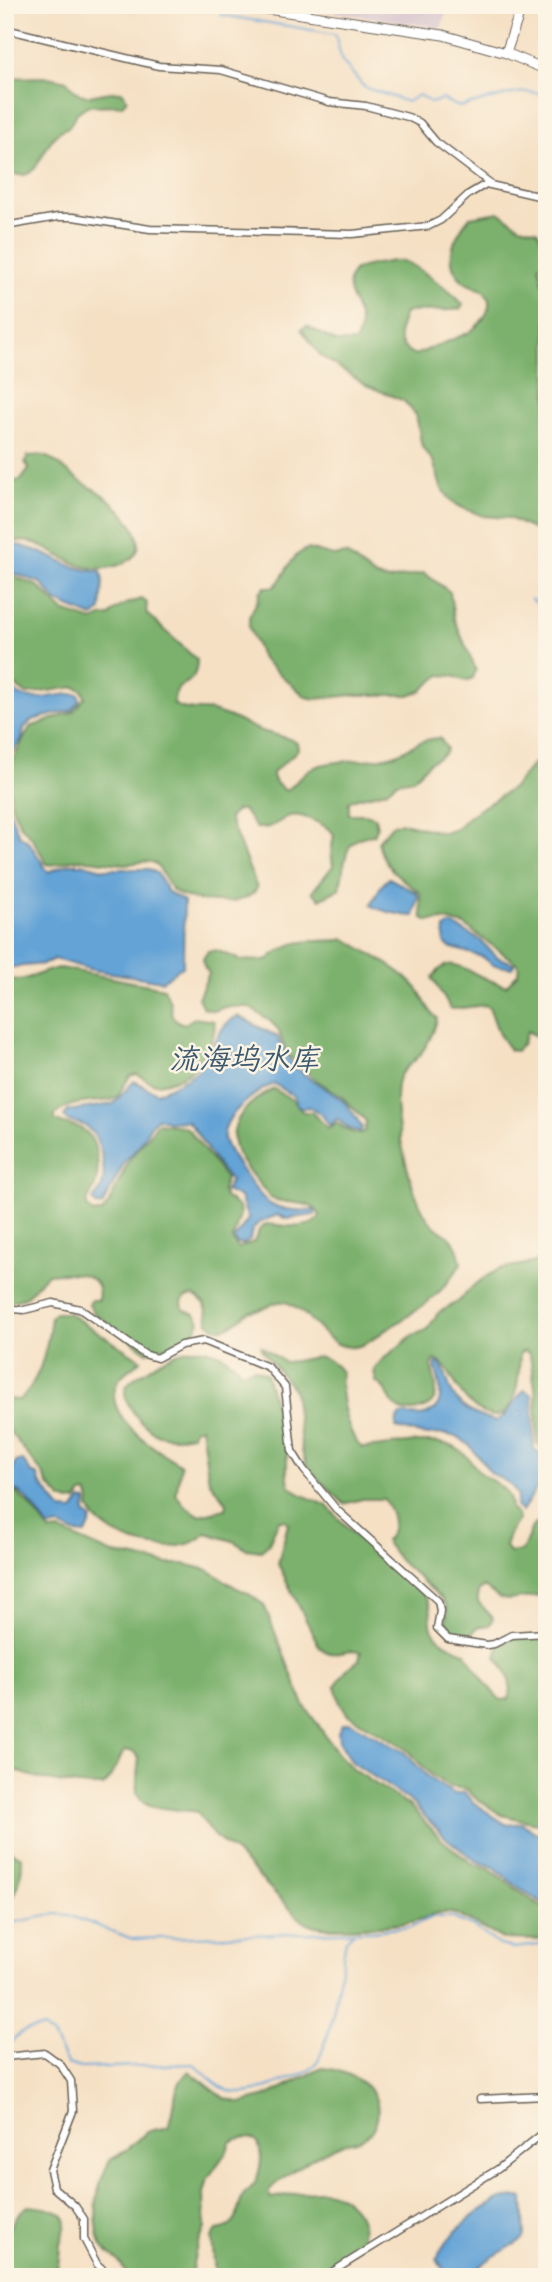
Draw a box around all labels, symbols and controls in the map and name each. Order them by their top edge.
water label: 流海坞水库 [169,1040,321,1078]

